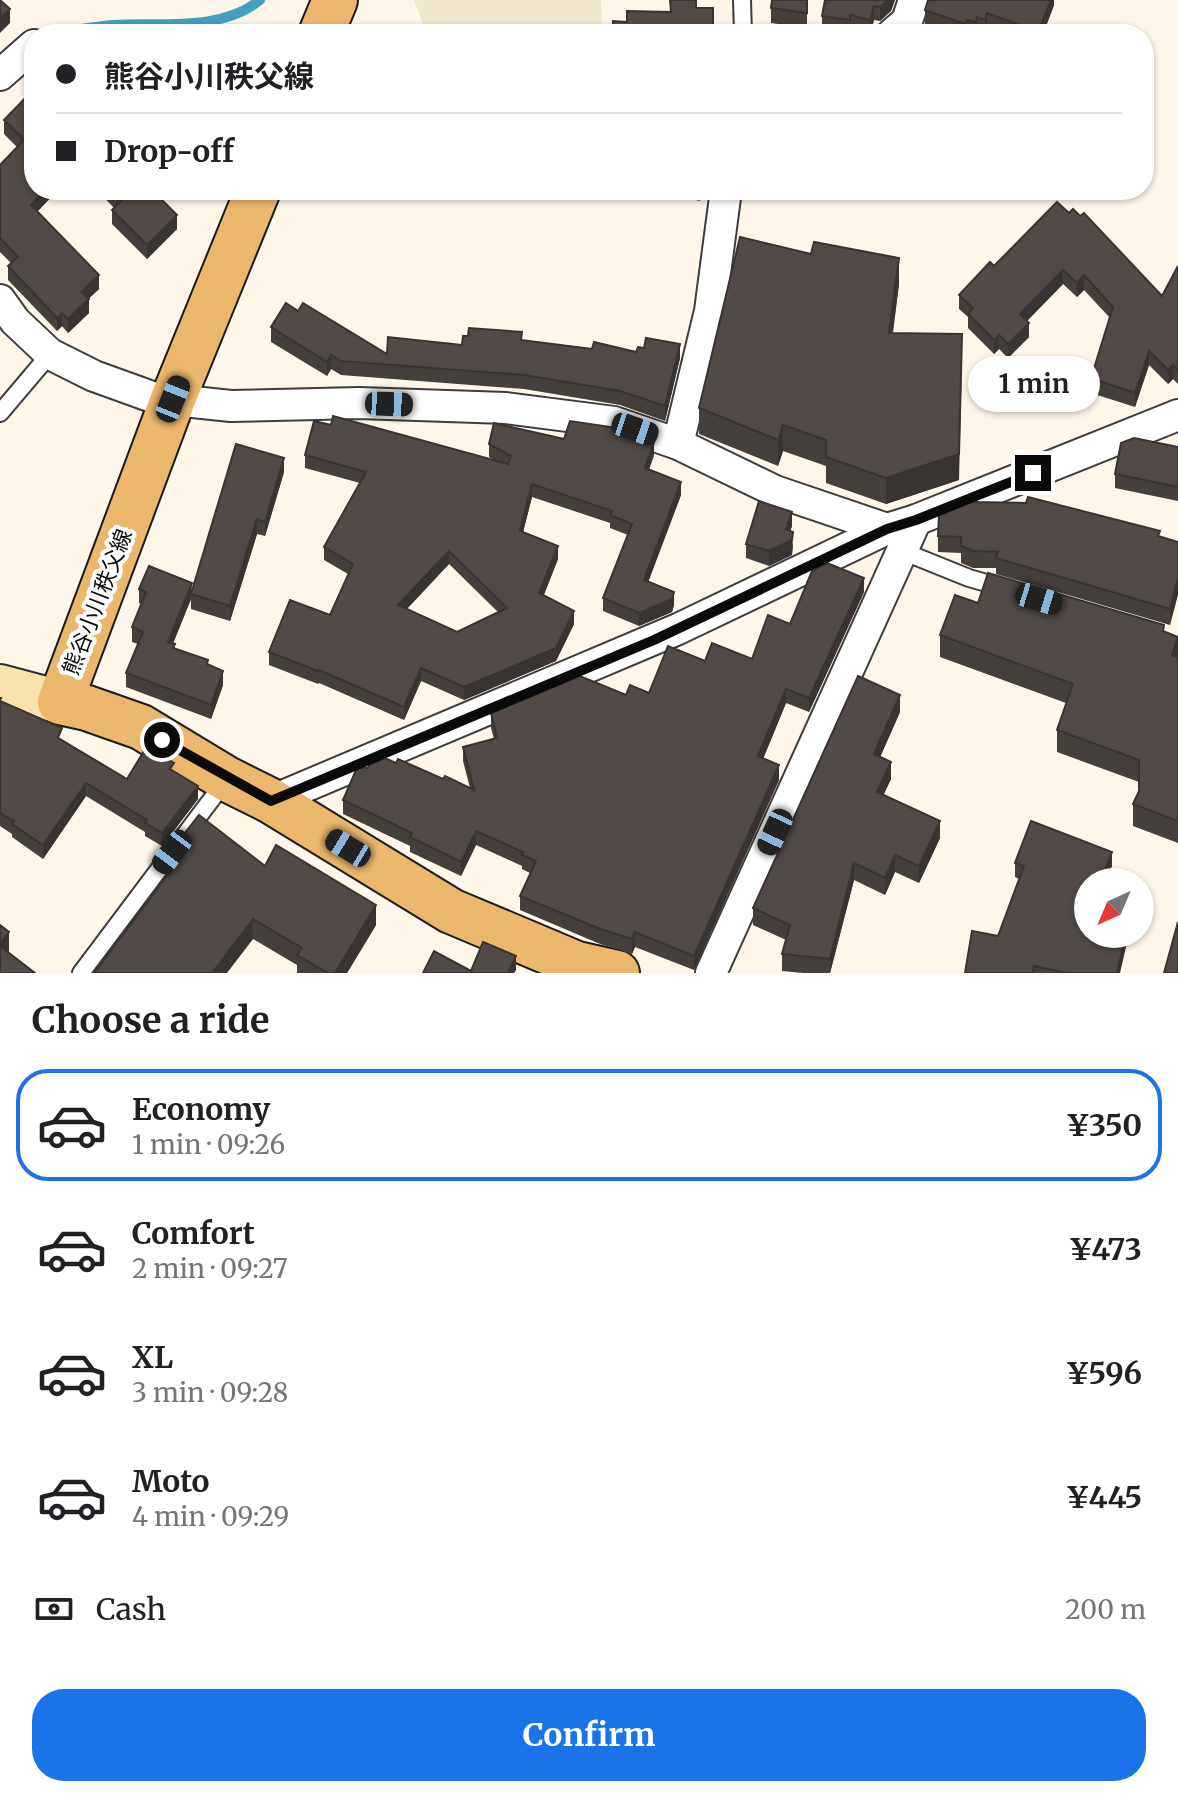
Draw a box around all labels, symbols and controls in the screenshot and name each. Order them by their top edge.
text: 熊谷小川秩父線 [104,57,314,95]
text: Drop-off [104,132,234,170]
callout: 1 min [967,357,1099,413]
text: 1 min [999,367,1069,400]
car [153,372,193,426]
car [365,391,413,417]
car [608,410,662,448]
route end [1015,455,1051,491]
street label: 熊谷小川秩父線 [56,525,138,679]
car [1013,581,1065,617]
route start [144,722,180,758]
car [754,805,796,859]
car [321,825,375,871]
car [148,826,196,878]
north arrow [1074,868,1154,948]
map controls [1074,868,1154,948]
text: Choose a ride [32,998,269,1043]
icon: car [36,1089,108,1161]
text: Economy [132,1090,270,1128]
text: ¥350 [1066,1106,1142,1144]
text: 1 min · 09:26 [132,1128,285,1161]
icon: car [36,1213,108,1285]
text: Comfort [132,1214,255,1252]
text: ¥473 [1069,1230,1142,1268]
text: 2 min · 09:27 [132,1252,288,1285]
icon: car [36,1337,108,1409]
text: XL [132,1338,173,1376]
text: ¥596 [1066,1354,1142,1392]
text: 3 min · 09:28 [132,1376,288,1409]
icon: car [36,1461,108,1533]
text: Moto [132,1462,210,1500]
text: ¥445 [1066,1478,1142,1516]
text: 4 min · 09:29 [132,1500,289,1533]
icon: cash [32,1587,76,1631]
text: Cash [96,1590,166,1628]
text: 200 m [1065,1593,1146,1626]
button: Confirm [32,1689,1146,1781]

